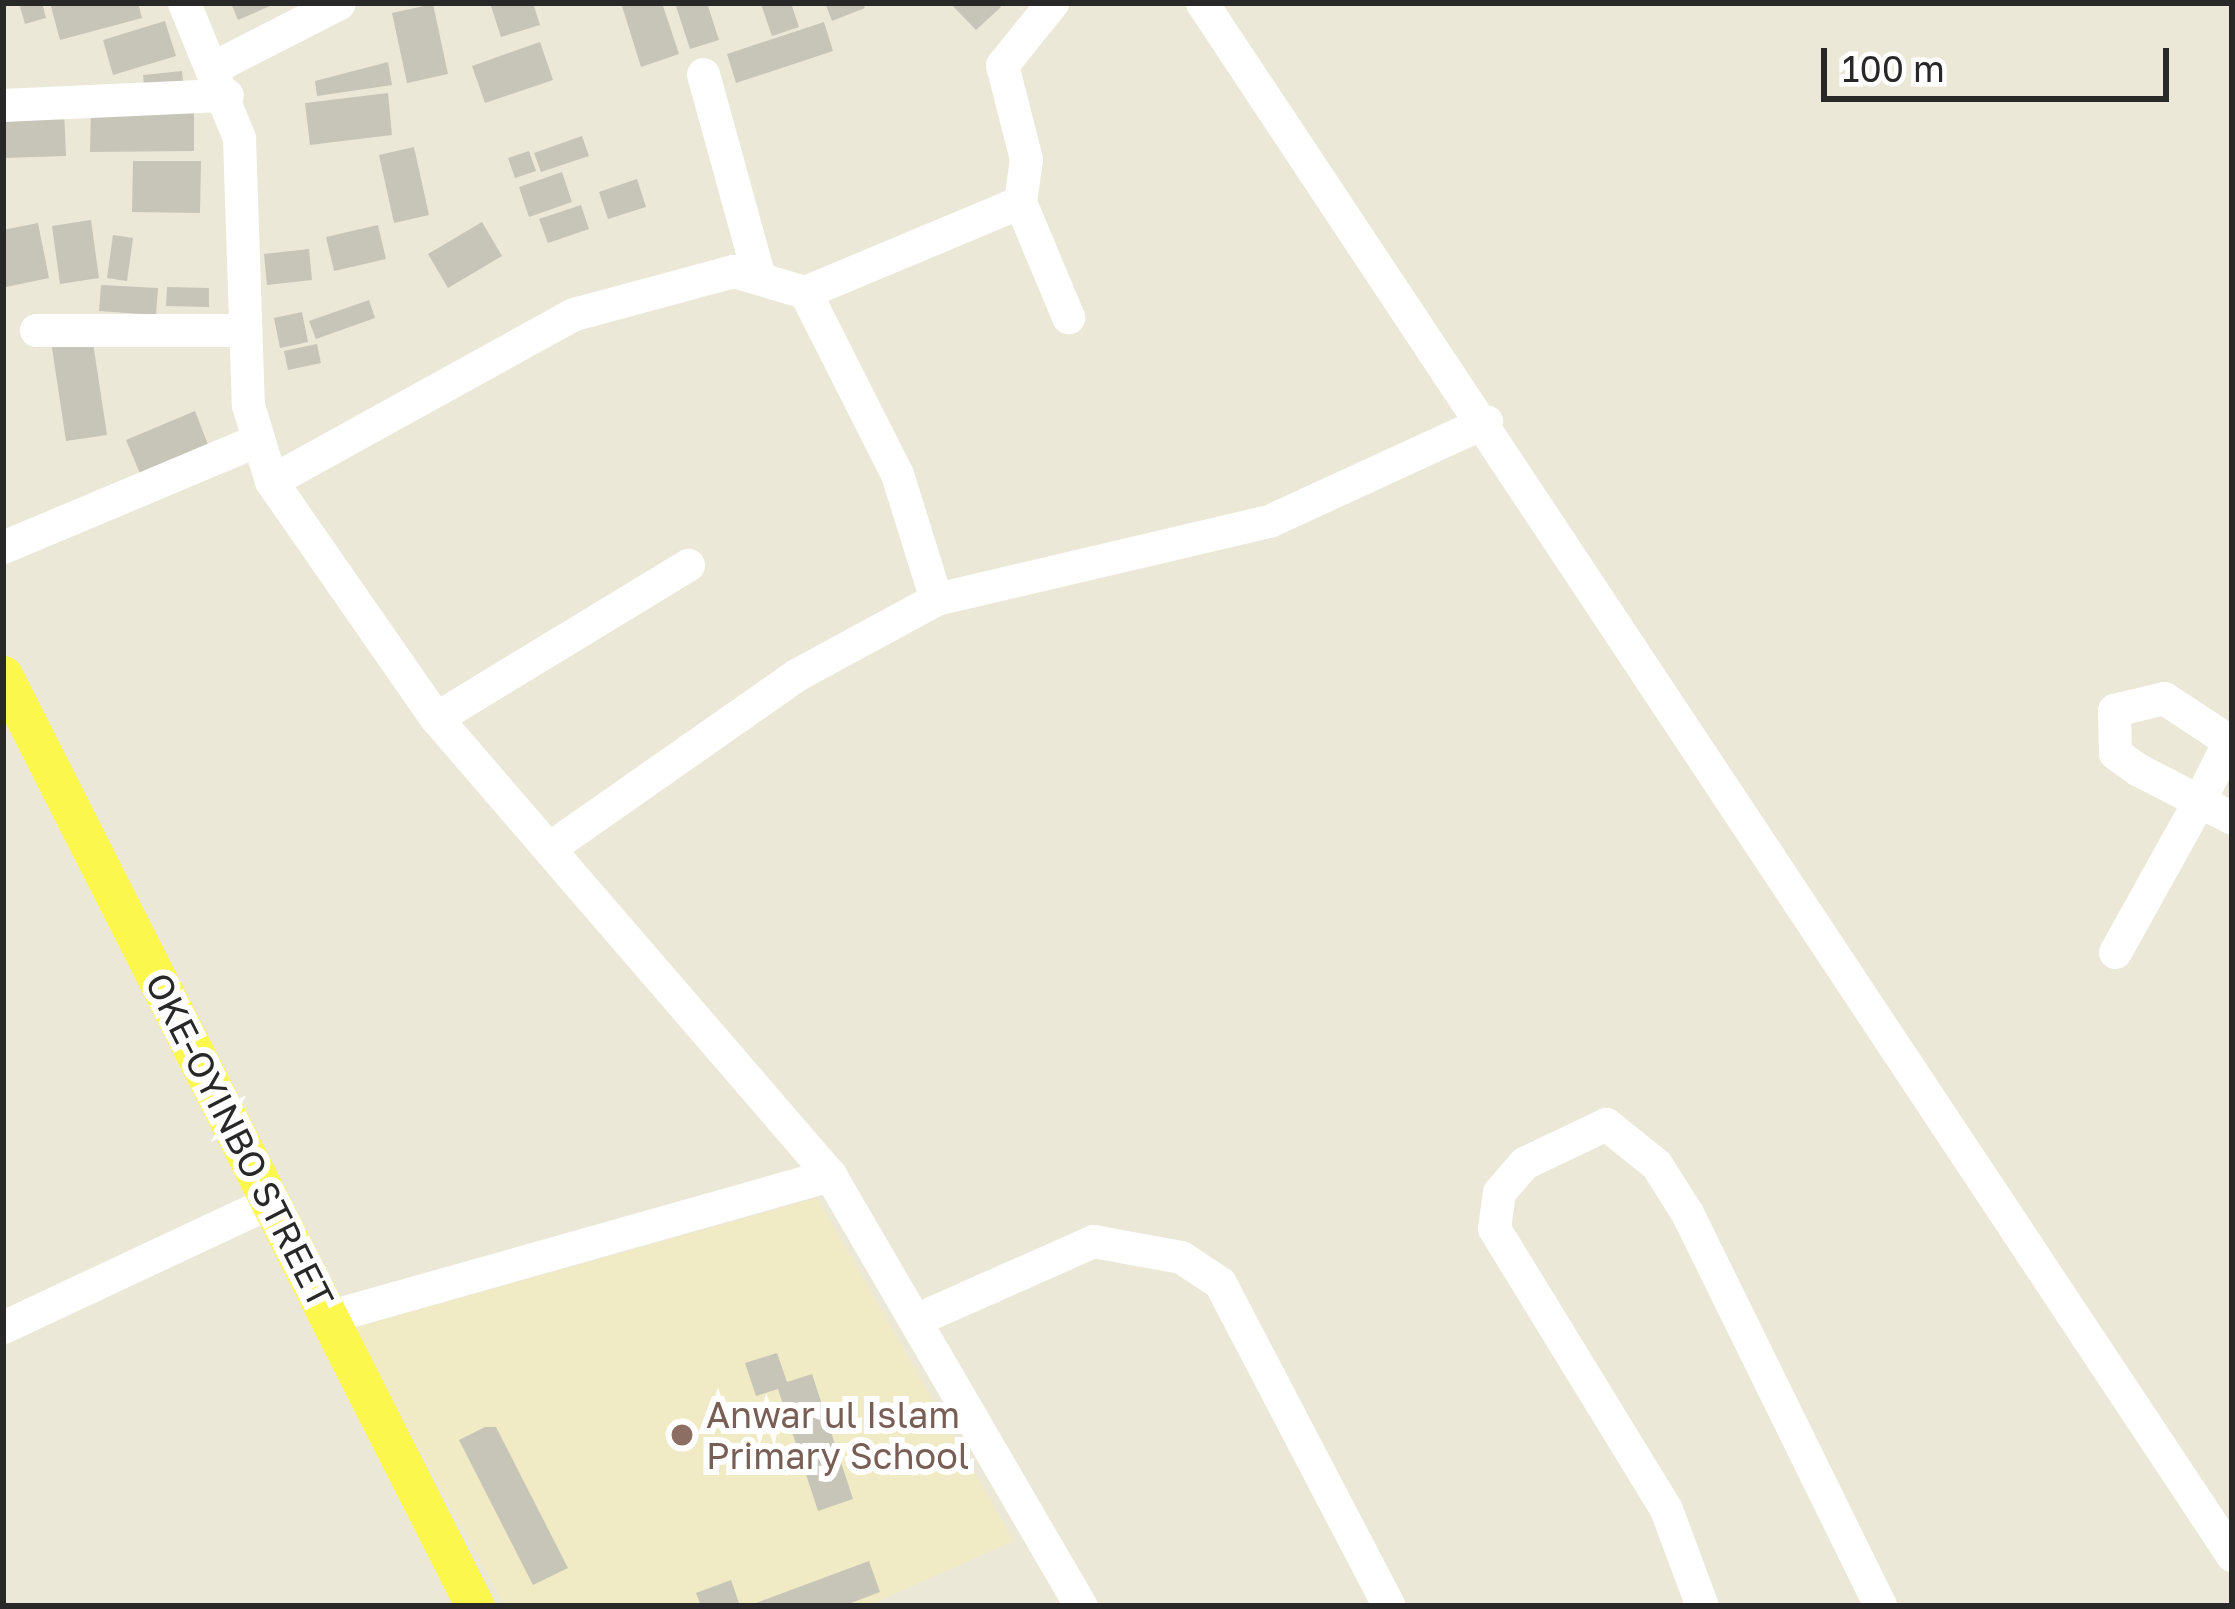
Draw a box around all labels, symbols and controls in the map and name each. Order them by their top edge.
scale bar [1827,24,2175,98]
text: 100 m [1842,47,1945,90]
street label: OKE-OYINBO STREET [137,965,343,1315]
place label: Anwar ul Islam Primary School [706,1392,969,1477]
marker: Anwar ul Islam Primary School [669,1422,695,1448]

